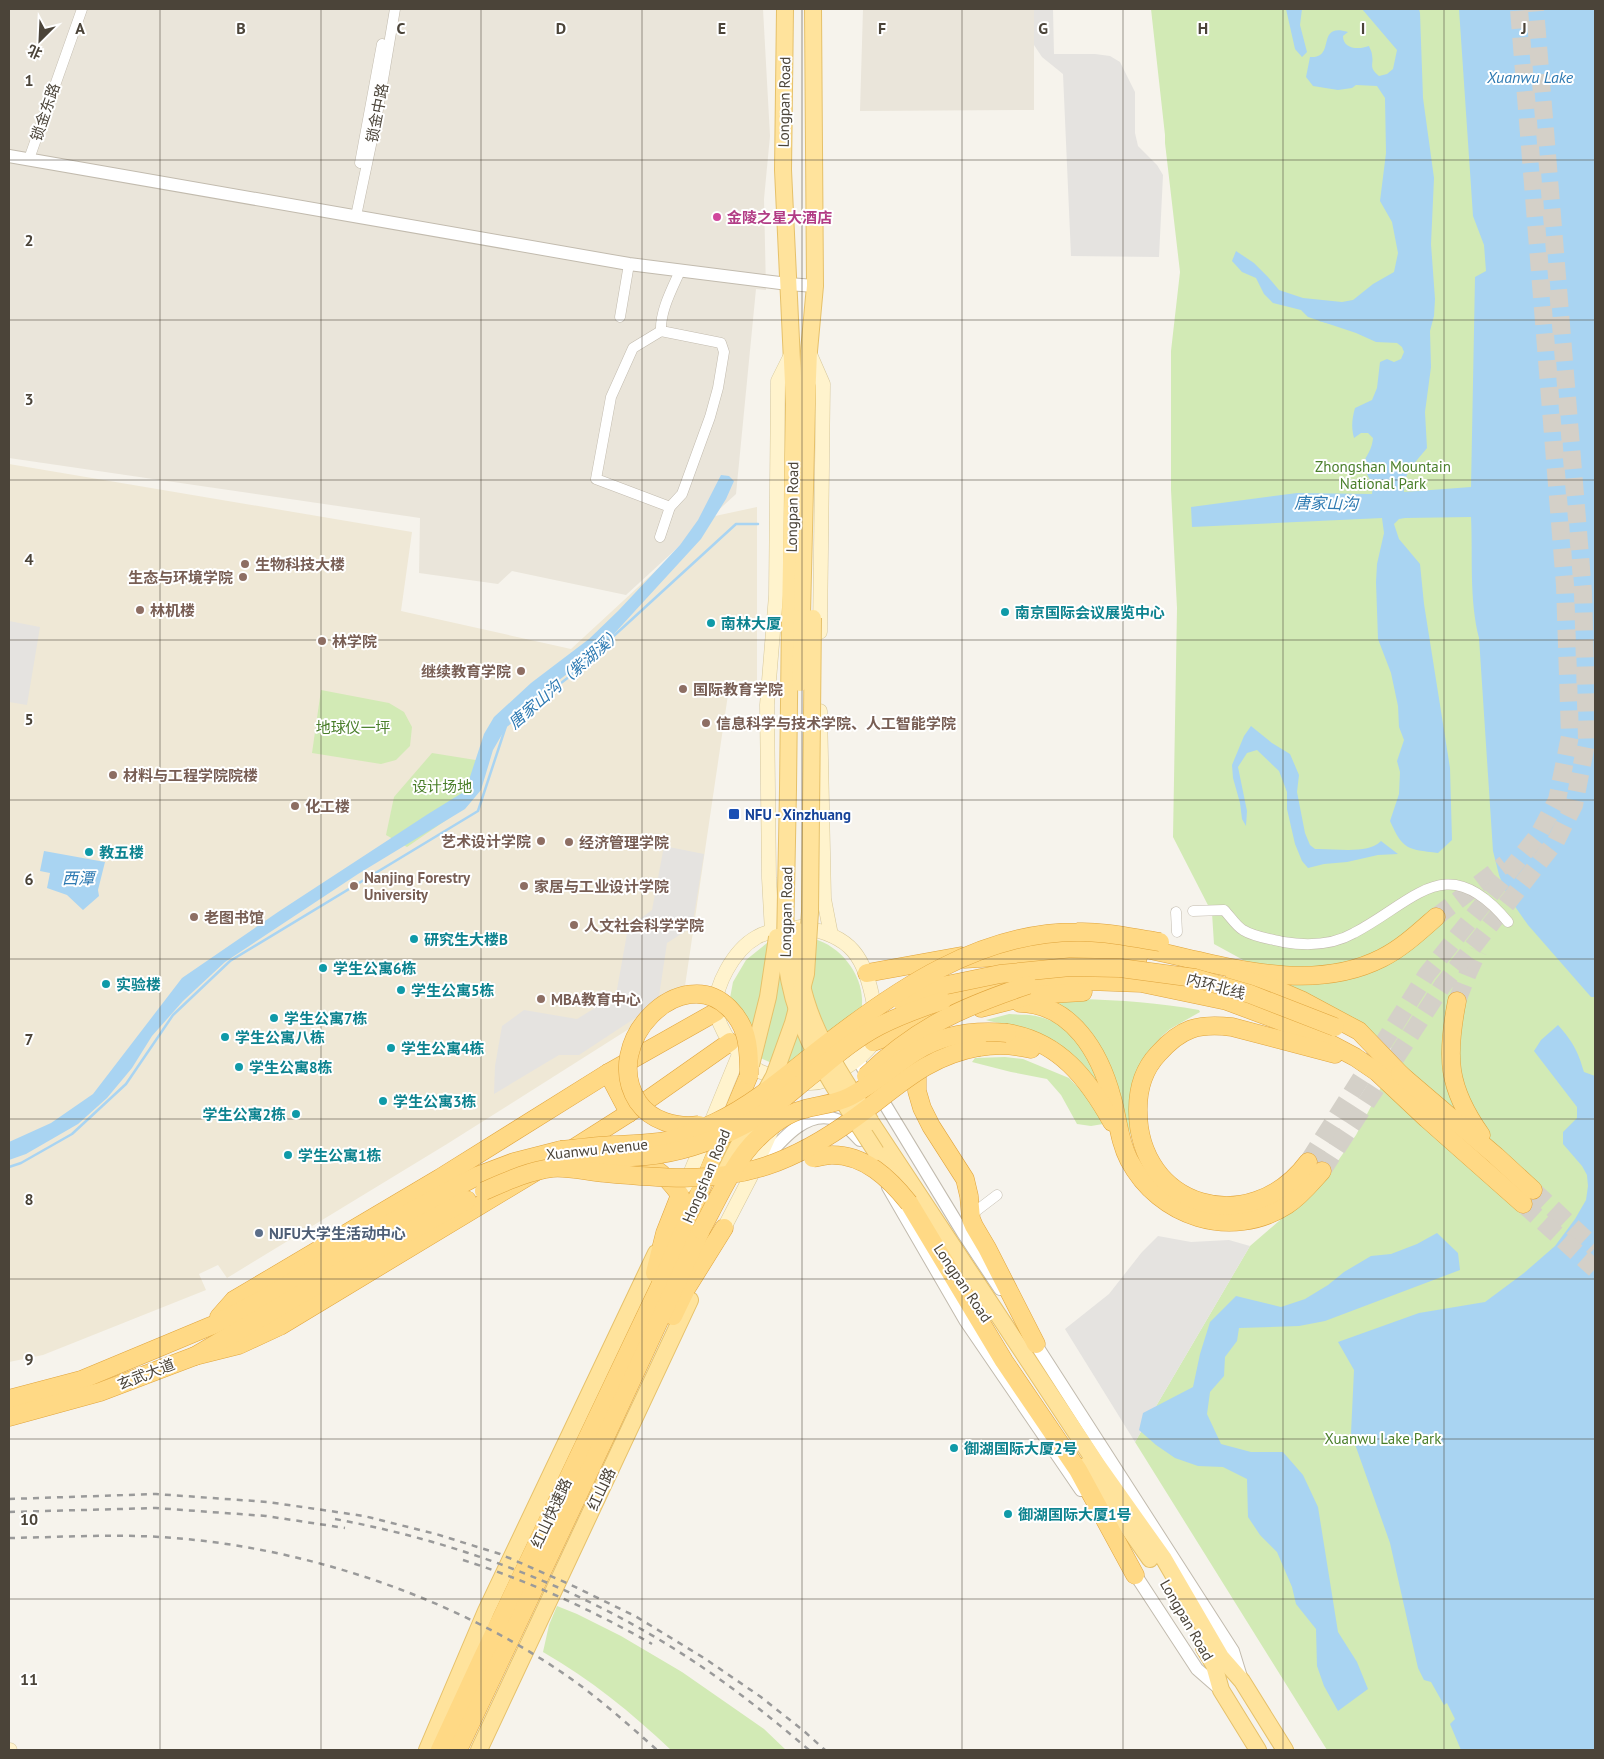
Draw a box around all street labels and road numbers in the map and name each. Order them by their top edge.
street label: Longpan Road [774,56,794,148]
street label: 锁金东路 [26,81,64,143]
street label: 锁金中路 [362,82,392,144]
street label: Longpan Road [782,461,802,553]
street label: Longpan Road [776,866,796,958]
street label: 内环北线 [1185,969,1247,1003]
street label: Hongshan Road [678,1126,734,1226]
street label: Xuanwu Avenue [545,1134,649,1164]
street label: Longpan Road [930,1240,996,1326]
street label: 玄武大道 [115,1354,177,1394]
street label: 红山路 [583,1465,619,1513]
street label: 红山快速路 [527,1475,575,1551]
street label: Longpan Road [1156,1576,1218,1664]

